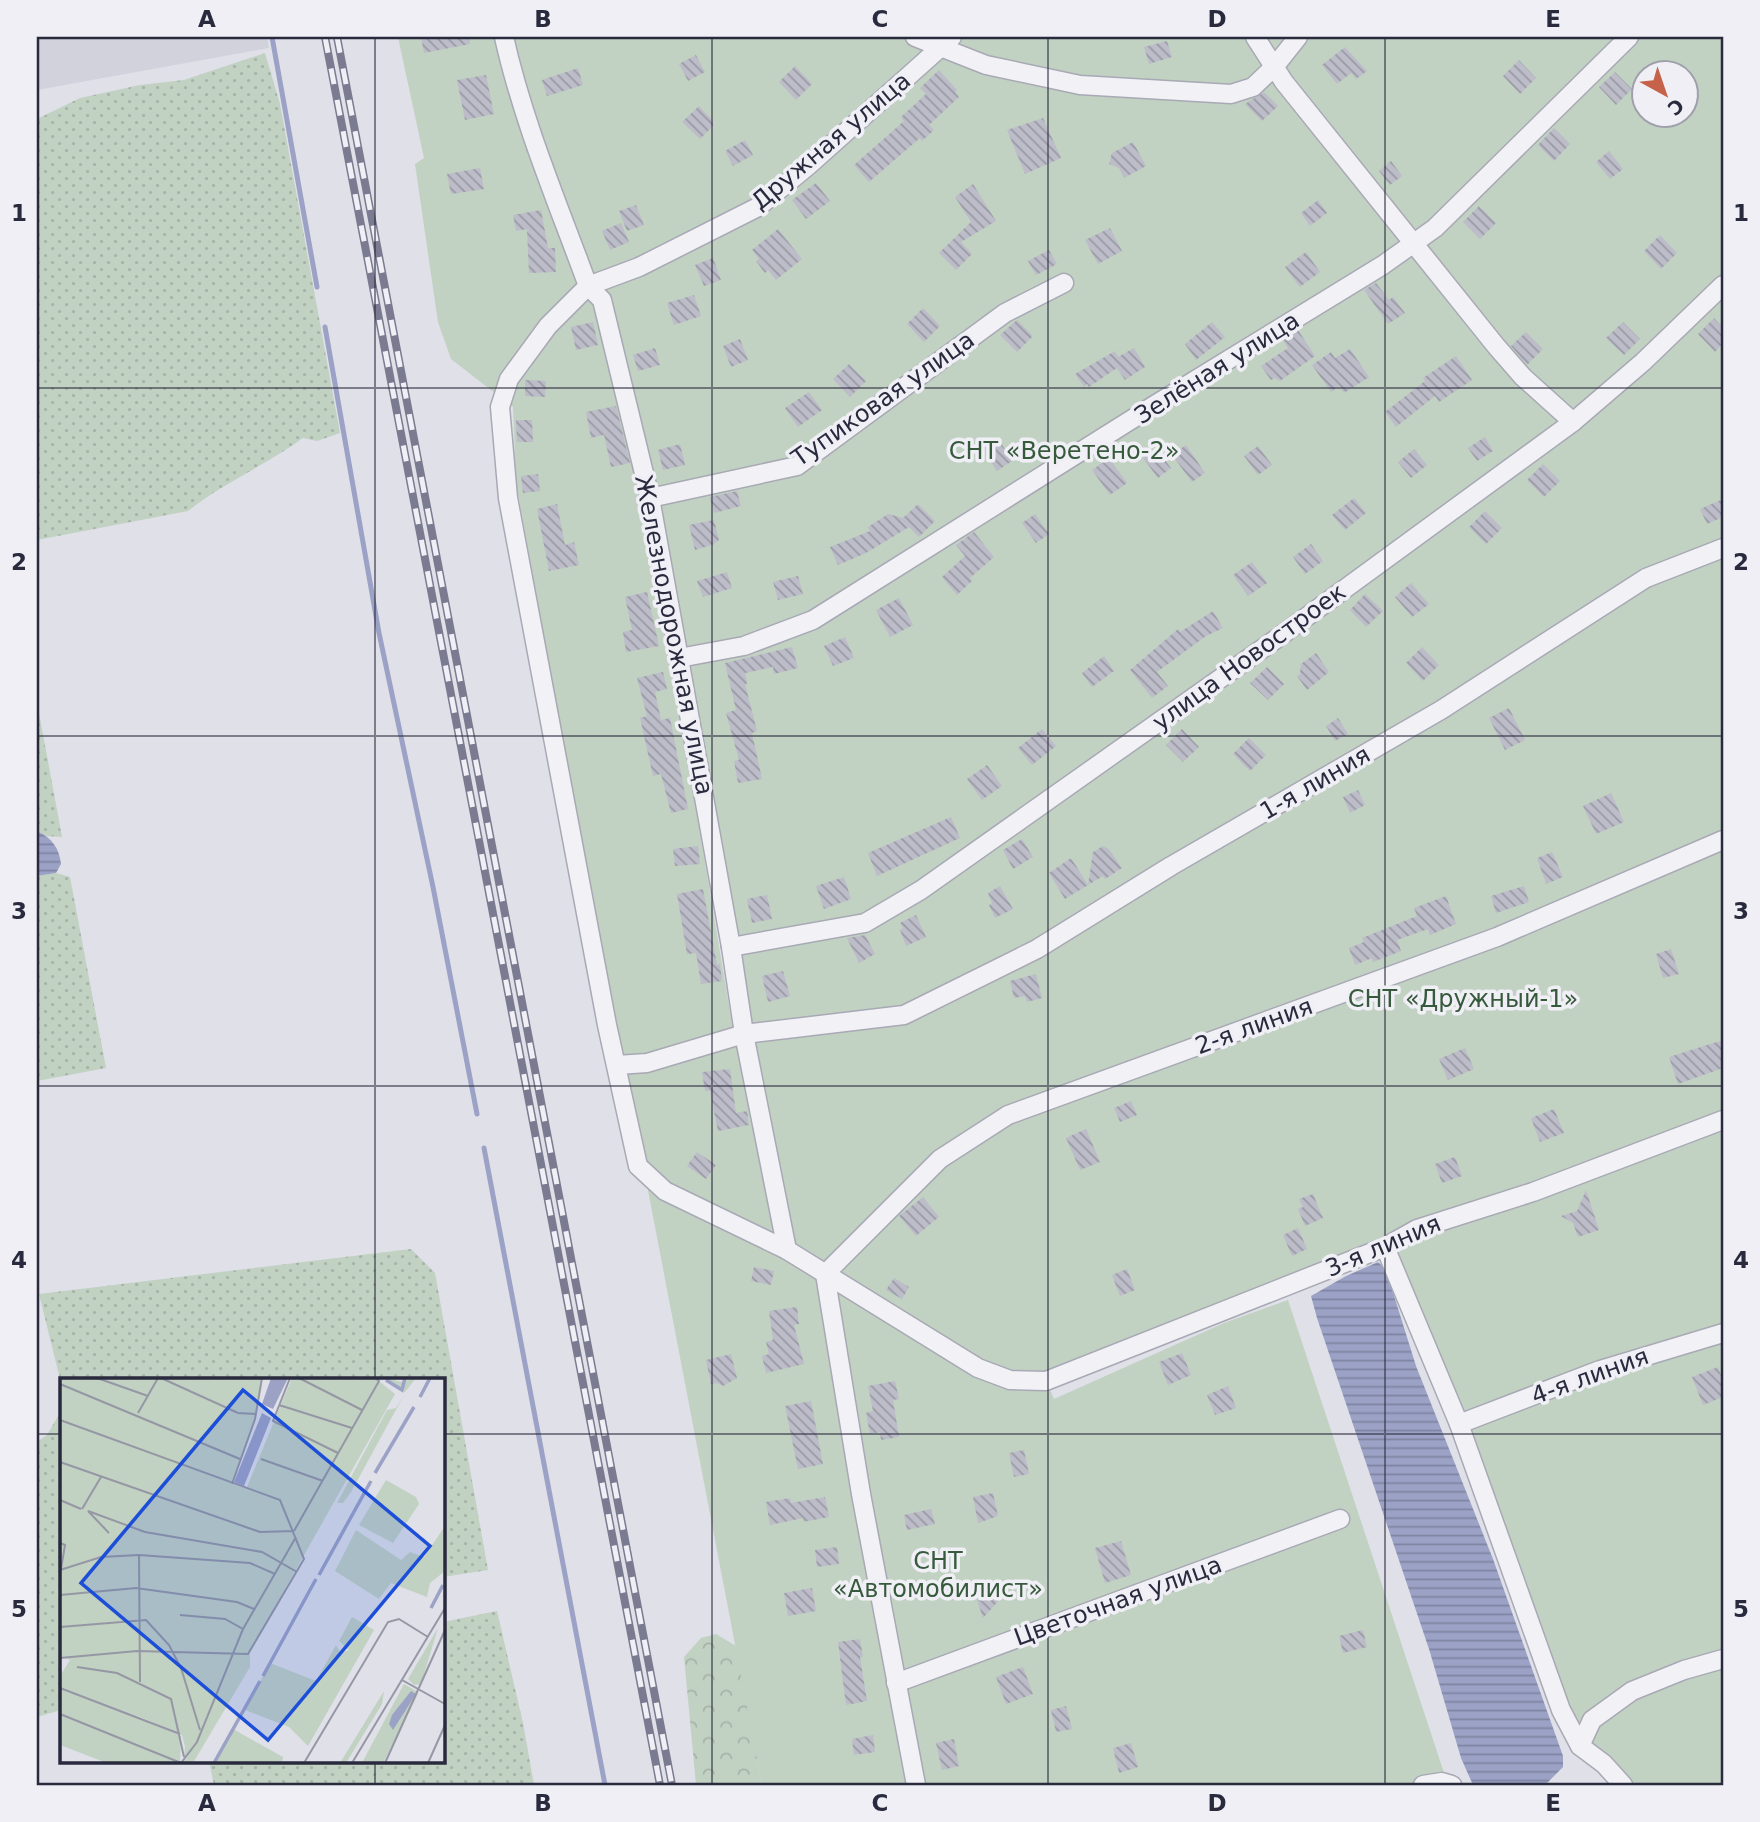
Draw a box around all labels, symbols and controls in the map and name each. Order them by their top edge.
text: A [198,6,216,32]
text: B [534,6,552,32]
text: C [872,6,888,32]
text: D [1207,6,1227,32]
text: E [1545,6,1561,32]
north arrow [1630,60,1700,130]
street label: Дружная улица [746,66,916,216]
text: С [1664,94,1688,120]
text: 1 [11,200,27,226]
text: 1 [1733,200,1749,226]
street label: Зелёная улица [1129,306,1305,430]
street label: Тупиковая улица [786,325,980,473]
park label: СНТ «Веретено-2» [949,437,1179,465]
street label: Железнодорожная улица [629,473,719,797]
text: 2 [11,549,27,575]
text: 2 [1733,549,1749,575]
street label: улица Новостроек [1147,578,1351,736]
street label: 1-я линия [1255,740,1375,826]
text: 3 [11,898,27,924]
text: 3 [1733,898,1749,924]
park label: СНТ «Дружный-1» [1348,985,1578,1013]
street label: 2-я линия [1192,992,1316,1060]
street label: 3-я линия [1321,1209,1445,1283]
text: 4 [11,1247,27,1273]
text: 4 [1733,1247,1749,1273]
street label: 4-я линия [1528,1342,1652,1410]
inset map [60,1378,444,1762]
park label: СНТ «Автомобилист» [833,1547,1043,1603]
street label: Цветочная улица [1010,1550,1226,1652]
text: 5 [11,1596,27,1622]
text: 5 [1733,1596,1749,1622]
text: A [198,1790,216,1816]
text: B [534,1790,552,1816]
text: C [872,1790,888,1816]
text: D [1207,1790,1227,1816]
text: E [1545,1790,1561,1816]

